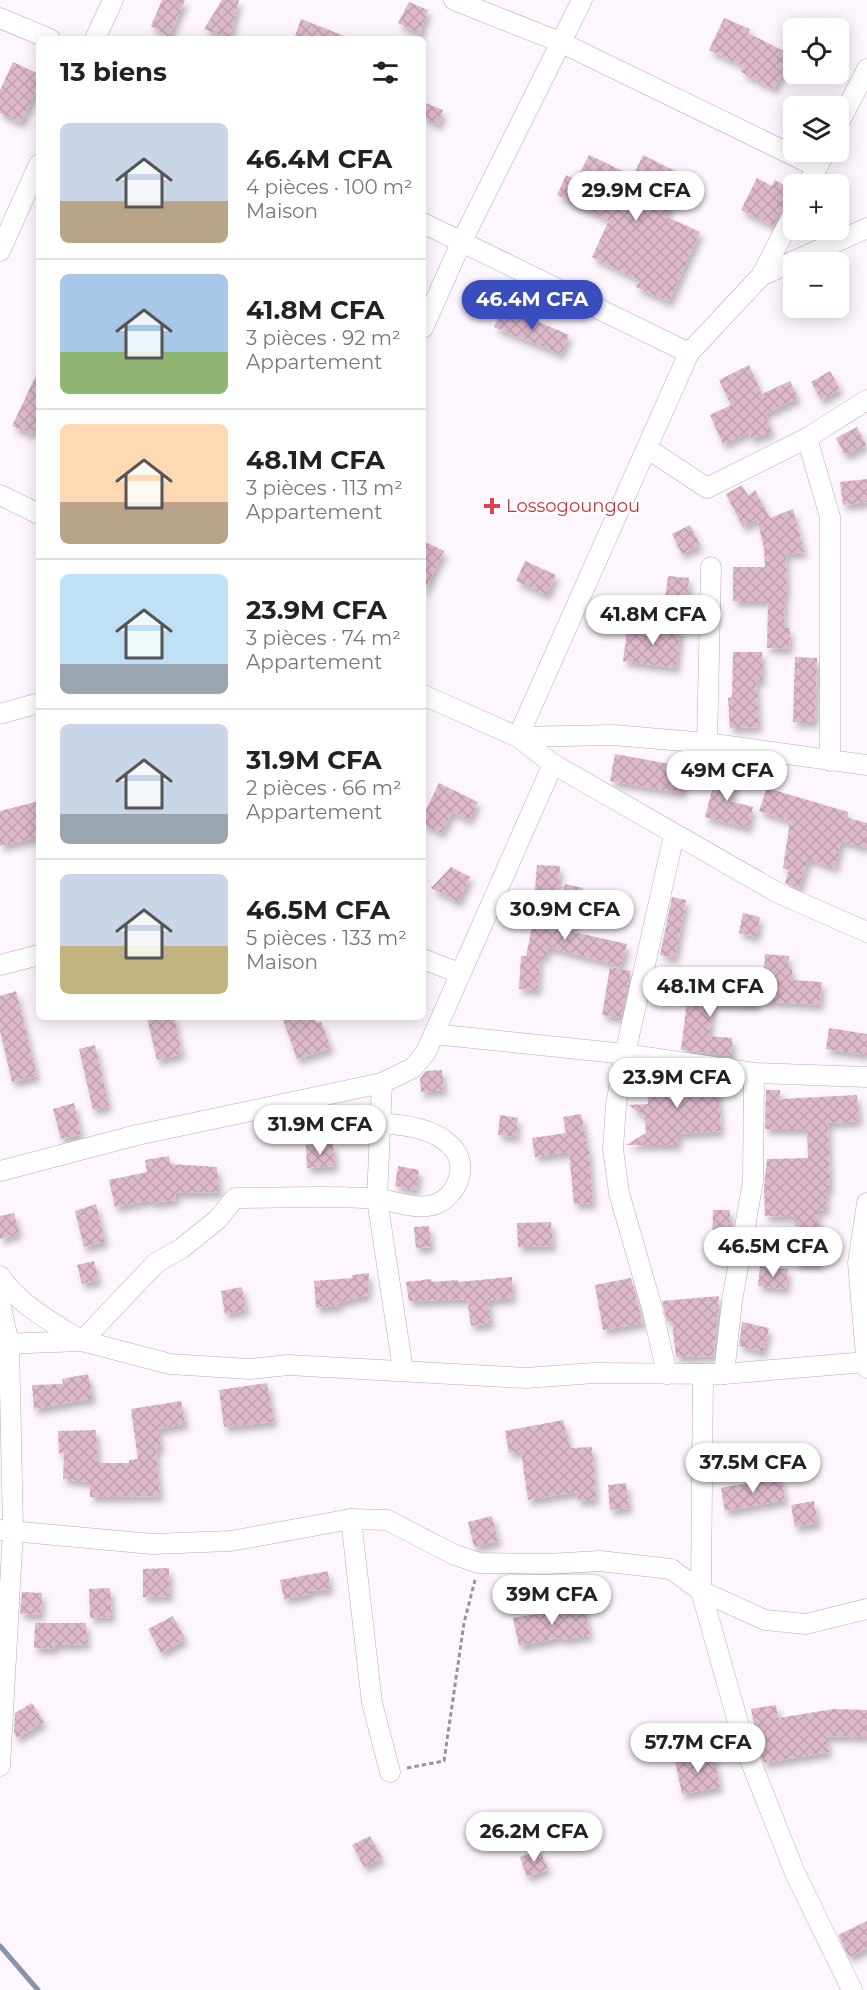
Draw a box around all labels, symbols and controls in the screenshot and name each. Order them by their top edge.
map controls [783,18,849,318]
button: locate [783,18,849,84]
text: 13 biens [60,56,167,88]
icon: filters [369,56,402,89]
button: layers [783,96,849,162]
text: 46.4M CFA [246,143,392,175]
icon: home [108,147,180,219]
pin: 29.9M CFA [567,171,705,222]
button: + [783,174,849,240]
text: 4 pièces · 100 m² [246,175,413,199]
text: 29.9M CFA [581,178,691,202]
text: Maison [246,199,318,223]
button: − [783,252,849,318]
pin: 46.4M CFA [463,280,601,331]
text: 46.4M CFA [476,287,588,311]
text: 41.8M CFA [246,294,385,326]
icon: home [108,298,180,370]
text: 3 pièces · 92 m² [246,326,401,350]
text: Appartement [246,350,382,374]
text: 48.1M CFA [246,444,385,476]
icon: home [108,448,180,520]
text: 3 pièces · 113 m² [246,476,403,500]
place label: Lossogoungou [506,495,640,517]
marker: Lossogoungou [483,497,501,515]
text: Appartement [246,500,382,524]
text: 23.9M CFA [246,594,387,626]
pin: 41.8M CFA [584,595,722,646]
icon: home [108,598,180,670]
text: 41.8M CFA [600,602,706,626]
text: 3 pièces · 74 m² [246,626,401,650]
text: Appartement [246,650,382,674]
text: 31.9M CFA [246,744,382,776]
icon: home [108,748,180,820]
pin: 49M CFA [672,751,782,802]
text: 49M CFA [680,758,774,782]
text: 2 pièces · 66 m² [246,776,401,800]
text: Appartement [246,800,382,824]
pin: 30.9M CFA [496,890,634,941]
text: 46.5M CFA [246,894,390,926]
text: 30.9M CFA [510,897,620,921]
icon: home [108,898,180,970]
text: 5 pièces · 133 m² [246,926,407,950]
text: Maison [246,950,318,974]
pin: 48.1M CFA [641,967,779,1018]
text: 48.1M CFA [657,974,763,998]
pin: 23.9M CFA [608,1058,746,1109]
text: 23.9M CFA [623,1065,731,1089]
pin: 31.9M CFA [251,1105,389,1156]
text: 31.9M CFA [268,1112,372,1136]
pin: 46.5M CFA [704,1227,842,1278]
text: 46.5M CFA [718,1234,828,1258]
pin: 37.5M CFA [684,1443,822,1494]
text: 37.5M CFA [699,1450,807,1474]
pin: 39M CFA [497,1575,607,1626]
text: 39M CFA [506,1582,598,1606]
pin: 57.7M CFA [629,1723,767,1774]
text: 57.7M CFA [644,1730,752,1754]
pin: 26.2M CFA [465,1812,603,1863]
text: 26.2M CFA [480,1819,588,1843]

